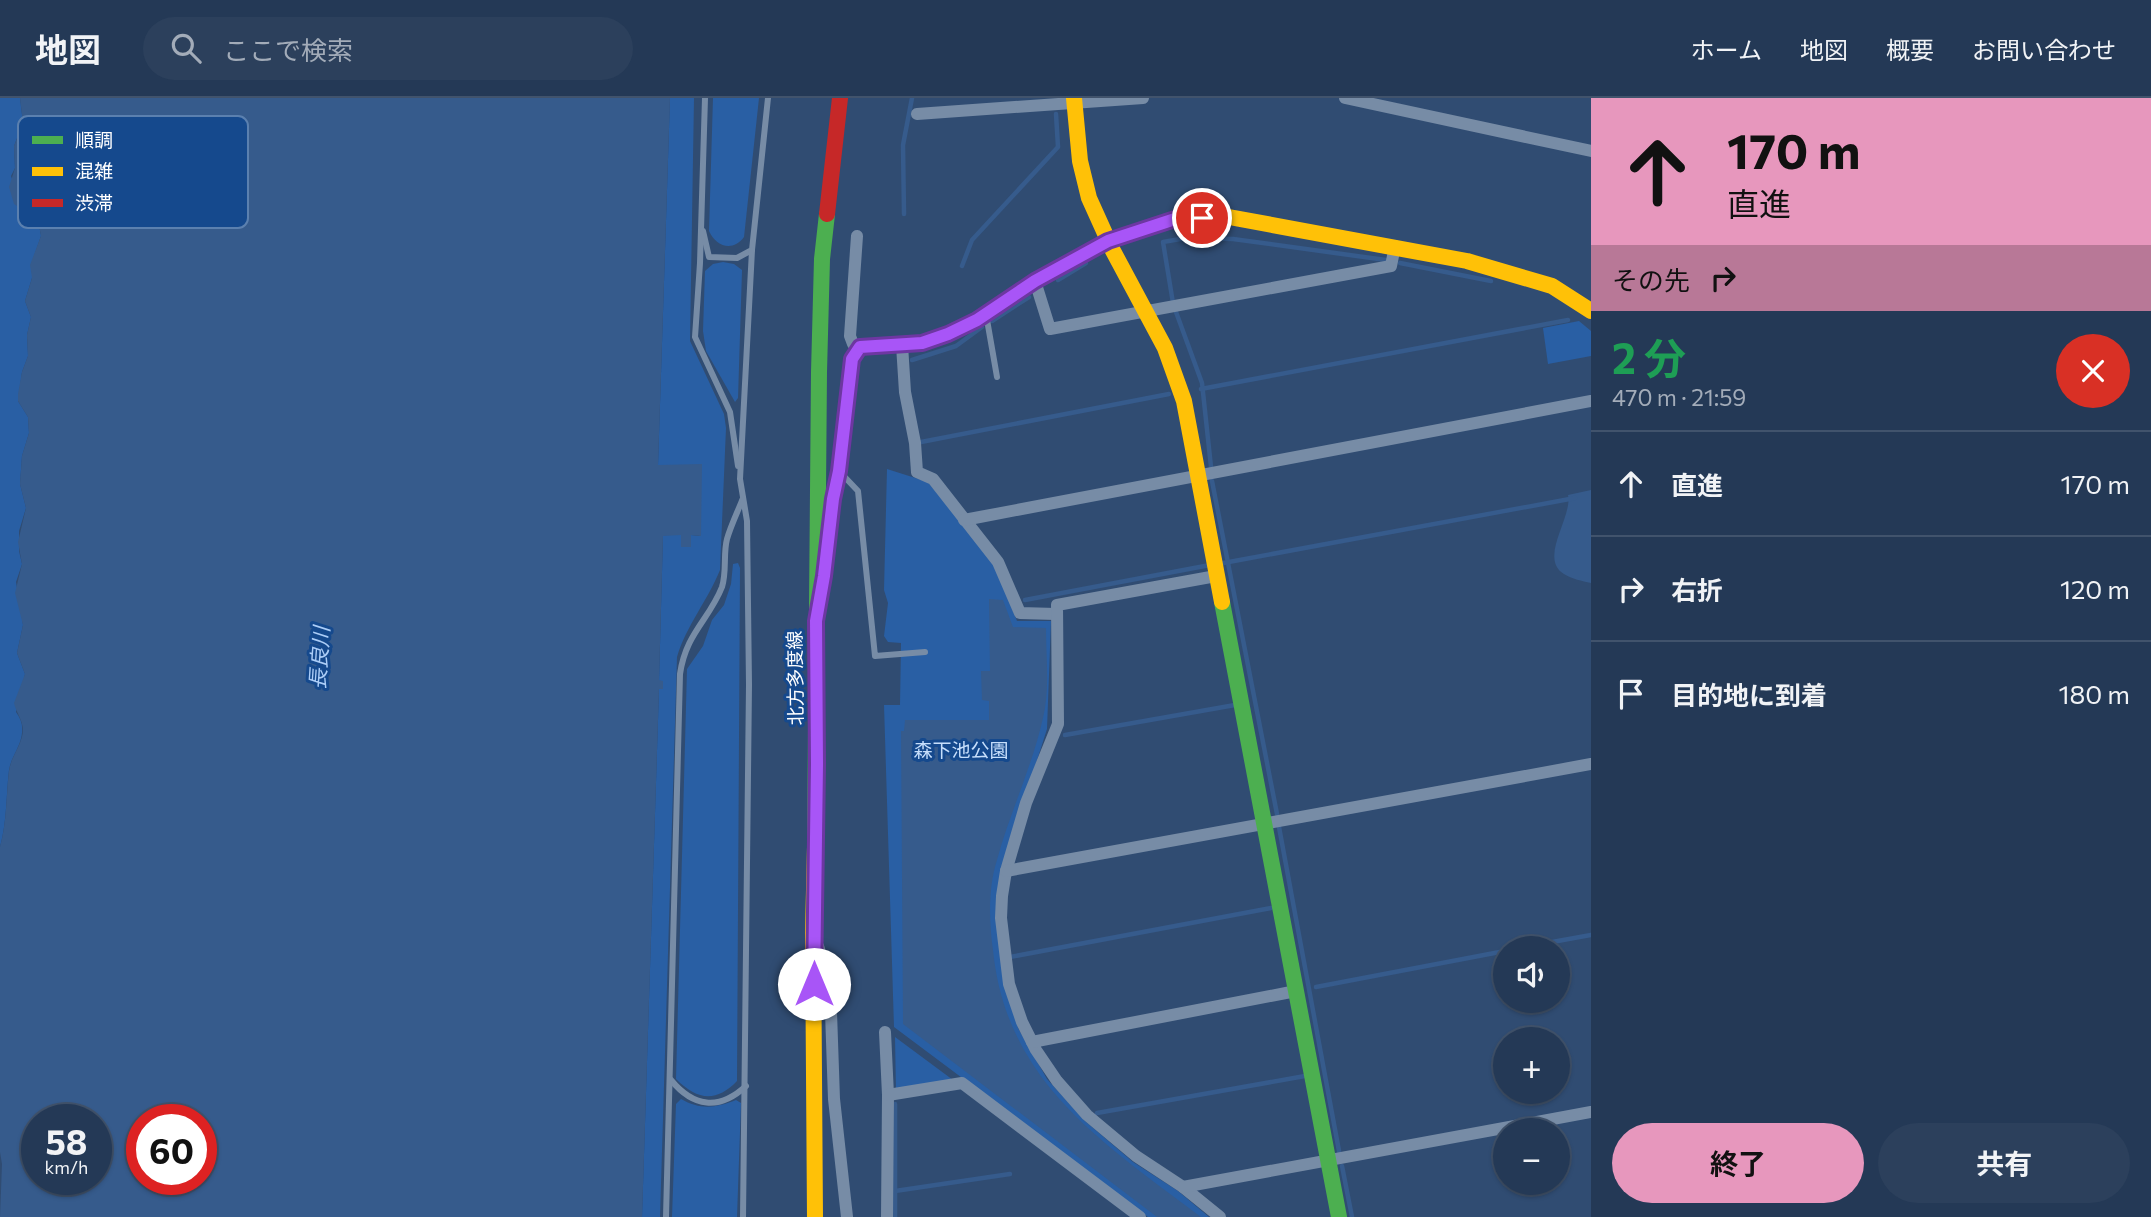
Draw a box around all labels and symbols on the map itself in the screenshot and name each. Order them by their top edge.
legend [18,116,248,228]
text: 順調 [75,128,113,151]
text: 混雑 [75,159,113,182]
pin [1172,188,1232,248]
text: 渋滞 [75,191,113,214]
water label: 長良川 [304,624,333,690]
street label: 北方多度線 [782,630,807,726]
park label: 森下池公園 [913,738,1009,761]
position arrow [777,947,851,1021]
speed limit sign: 60 [126,1104,217,1195]

